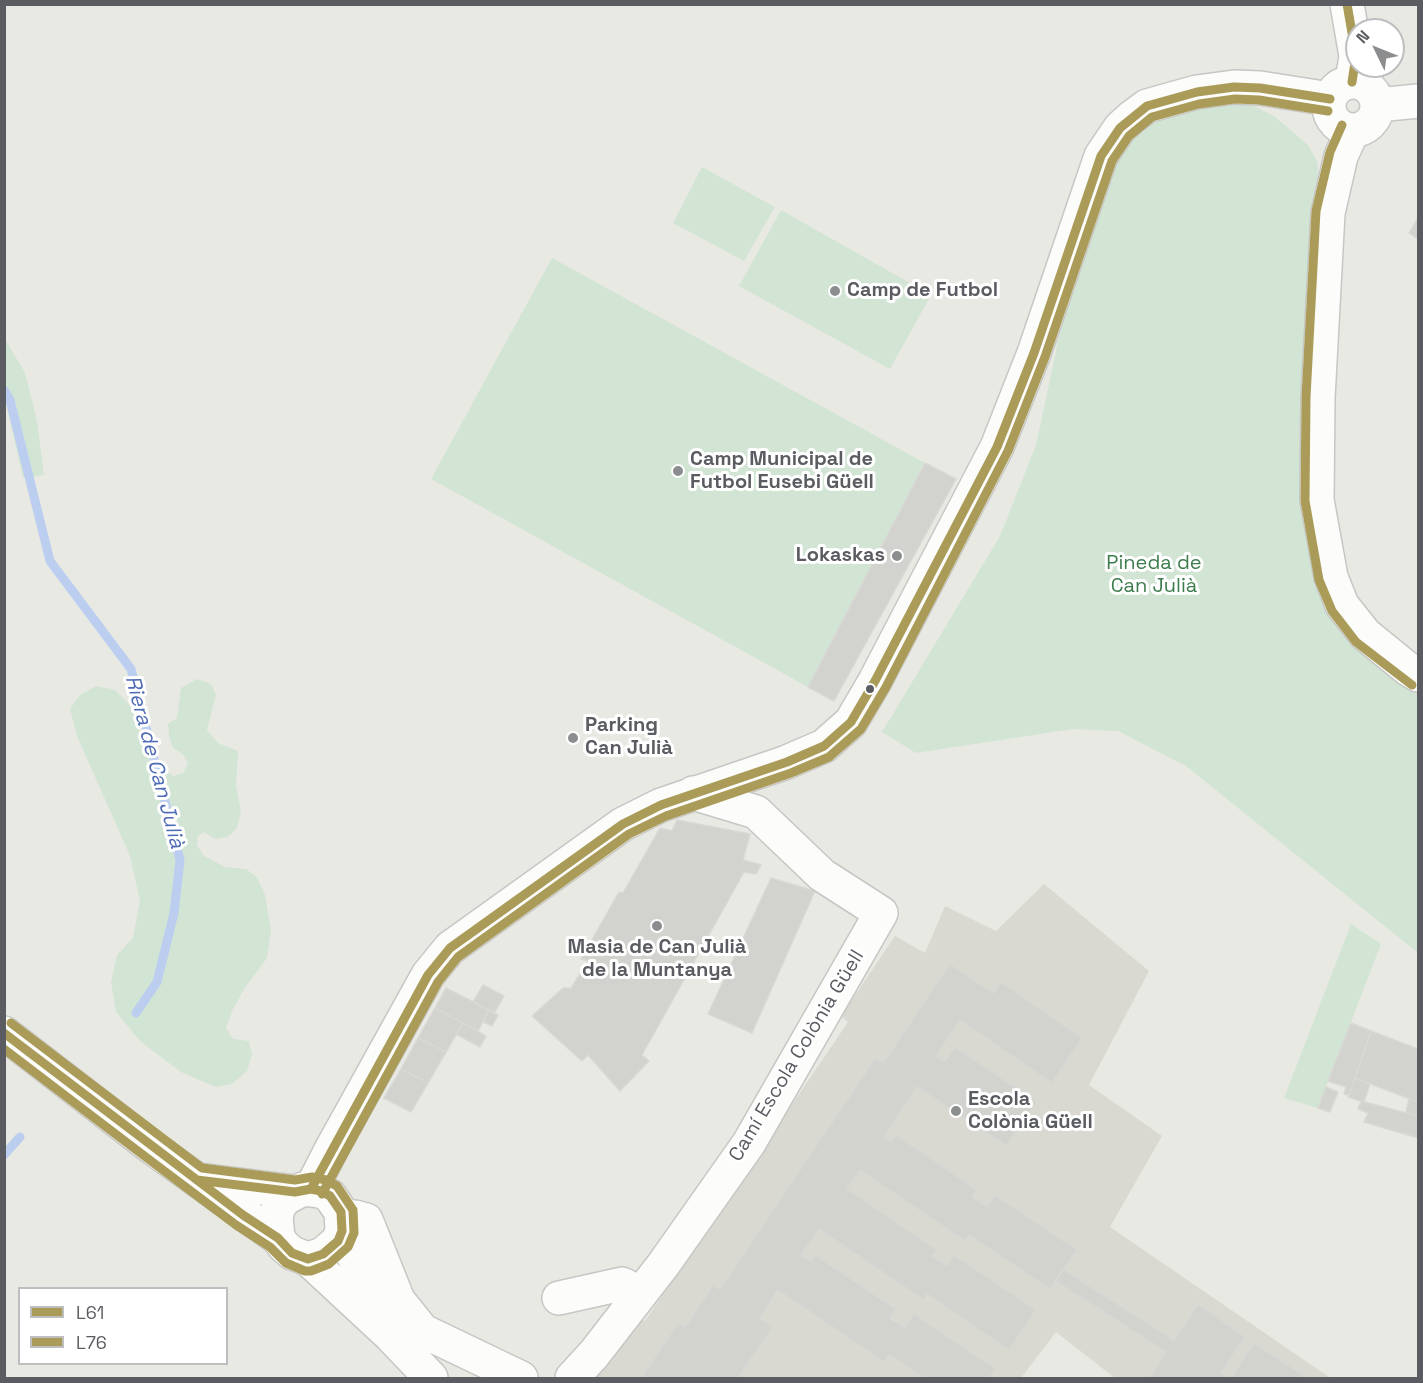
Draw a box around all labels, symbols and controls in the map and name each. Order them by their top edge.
north arrow [1345,18,1405,78]
text: N [1352,26,1374,48]
place label: Camp de Futbol [847,279,998,303]
marker: Camp de Futbol [828,284,842,298]
place label: Camp Municipal de Futbol Eusebi Güell [690,448,874,495]
marker: Camp Municipal de Futbol Eusebi Güell [671,464,685,478]
place label: Lokaskas [796,544,885,568]
marker: Lokaskas [890,549,904,563]
park label: Pineda de Can Julià [1106,552,1202,599]
water label: Riera de Can Julià [119,673,189,851]
unlabelled marker [864,683,876,695]
place label: Parking Can Julià [585,714,673,761]
marker: Parking Can Julià [566,731,580,745]
marker: Masia de Can Julià de la Muntanya [650,919,664,933]
place label: Masia de Can Julià de la Muntanya [568,936,746,983]
street label: Camí Escola Colònia Güell [724,946,870,1166]
place label: Escola Colònia Güell [968,1088,1093,1135]
marker: Escola Colònia Güell [949,1104,963,1118]
legend [18,1287,228,1365]
text: L61 [76,1301,104,1324]
text: L76 [76,1331,107,1354]

